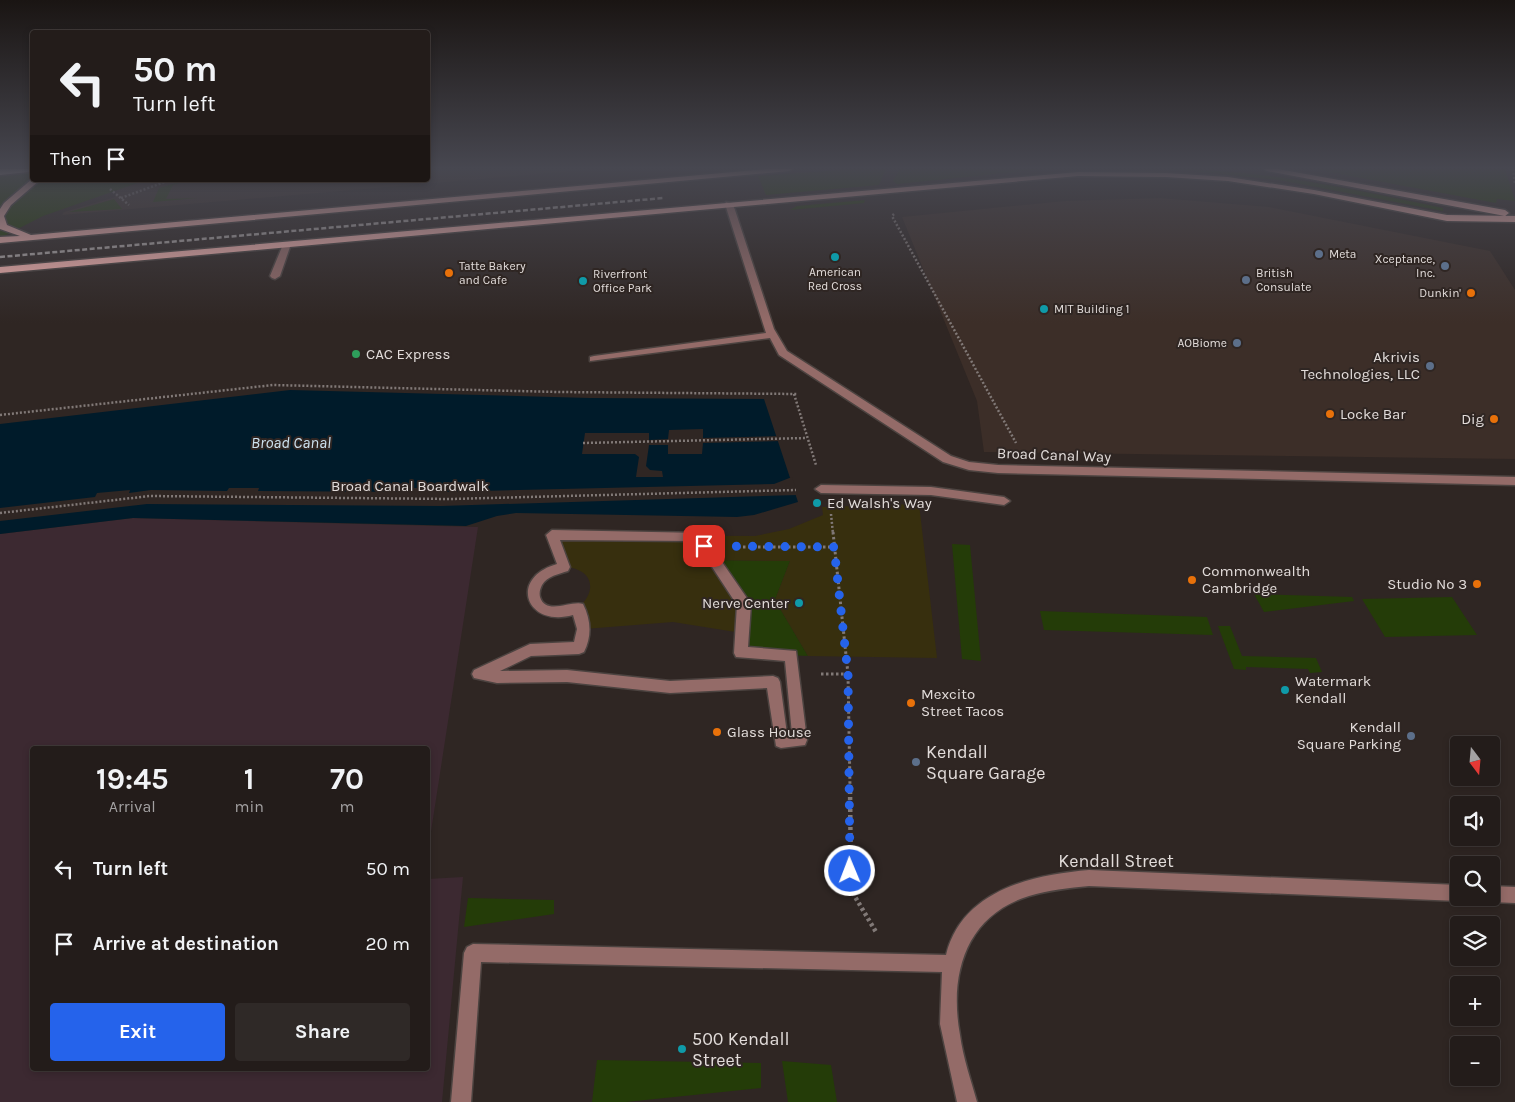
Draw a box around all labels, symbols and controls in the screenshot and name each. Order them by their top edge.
text: 50 m [133,49,218,90]
icon: left [50,50,115,115]
text: Turn left [133,91,216,117]
icon: arrive [102,145,130,173]
text: Then [50,148,92,170]
place label: Meta [1329,247,1356,261]
marker: Meta [1313,248,1325,260]
marker: American Red Cross [829,251,841,263]
place label: Xceptance, Inc. [1375,252,1435,280]
place label: Tatte Bakery and Cafe [459,259,526,287]
marker: Xceptance, Inc. [1439,260,1451,272]
place label: American Red Cross [808,265,862,293]
place label: British Consulate [1256,266,1311,294]
marker: Tatte Bakery and Cafe [443,267,455,279]
place label: Riverfront Office Park [593,267,652,295]
marker: British Consulate [1240,274,1252,286]
marker: Riverfront Office Park [577,275,589,287]
place label: Dunkin' [1419,286,1461,300]
marker: Dunkin' [1465,287,1477,299]
place label: MIT Building 1 [1054,302,1130,316]
marker: MIT Building 1 [1038,303,1050,315]
place label: AOBiome [1177,336,1227,350]
marker: AOBiome [1231,337,1243,349]
place label: CAC Express [366,345,450,363]
marker: CAC Express [350,348,362,360]
place label: Akrivis Technologies, LLC [1301,348,1420,383]
marker: Akrivis Technologies, LLC [1424,360,1436,372]
place label: Locke Bar [1340,405,1406,423]
marker: Locke Bar [1324,408,1336,420]
place label: Dig [1461,410,1485,428]
marker: Dig [1488,413,1500,425]
water label: Broad Canal [251,433,331,452]
street label: Broad Canal Way [997,444,1111,466]
street label: Broad Canal Boardwalk [331,477,489,495]
place label: Ed Walsh's Way [827,494,932,512]
marker: Ed Walsh's Way [811,497,823,509]
pin [683,525,725,567]
icon: arrive [690,532,718,560]
place label: Commonwealth Cambridge [1202,562,1310,597]
marker: Commonwealth Cambridge [1186,574,1198,586]
place label: Studio No 3 [1387,575,1467,593]
marker: Studio No 3 [1471,578,1483,590]
place label: Nerve Center [702,594,790,612]
marker: Nerve Center [793,597,805,609]
place label: Watermark Kendall [1295,672,1371,707]
marker: Watermark Kendall [1279,684,1291,696]
place label: Mexcito Street Tacos [921,685,1004,720]
marker: Mexcito Street Tacos [905,697,917,709]
place label: Kendall Square Parking [1297,718,1402,753]
place label: Glass House [727,723,811,741]
marker: Glass House [711,726,723,738]
marker: Kendall Square Parking [1405,730,1417,742]
north arrow [1450,736,1500,786]
map controls [1450,736,1500,1086]
place label: Kendall Square Garage [926,741,1046,784]
marker: Kendall Square Garage [910,756,922,768]
text: 19:45 [96,761,168,797]
text: 1 [244,761,255,797]
text: 70 [330,761,364,797]
button: sound [1450,796,1500,846]
text: Arrival [109,797,156,816]
text: min [235,797,264,816]
text: m [339,797,354,816]
position arrow [823,844,875,896]
street label: Kendall Street [1058,850,1174,872]
icon: left [50,855,78,883]
button: search [1450,856,1500,906]
text: Turn left [93,858,168,880]
text: 50 m [366,858,410,880]
button: layers [1450,916,1500,966]
icon: arrive [50,930,78,958]
text: Arrive at destination [93,933,279,955]
text: 20 m [365,933,410,955]
button: + [1450,976,1500,1026]
button: Exit [50,1003,225,1061]
button: Share [235,1003,410,1061]
place label: 500 Kendall Street [692,1028,790,1071]
button: − [1450,1036,1500,1086]
marker: 500 Kendall Street [676,1043,688,1055]

